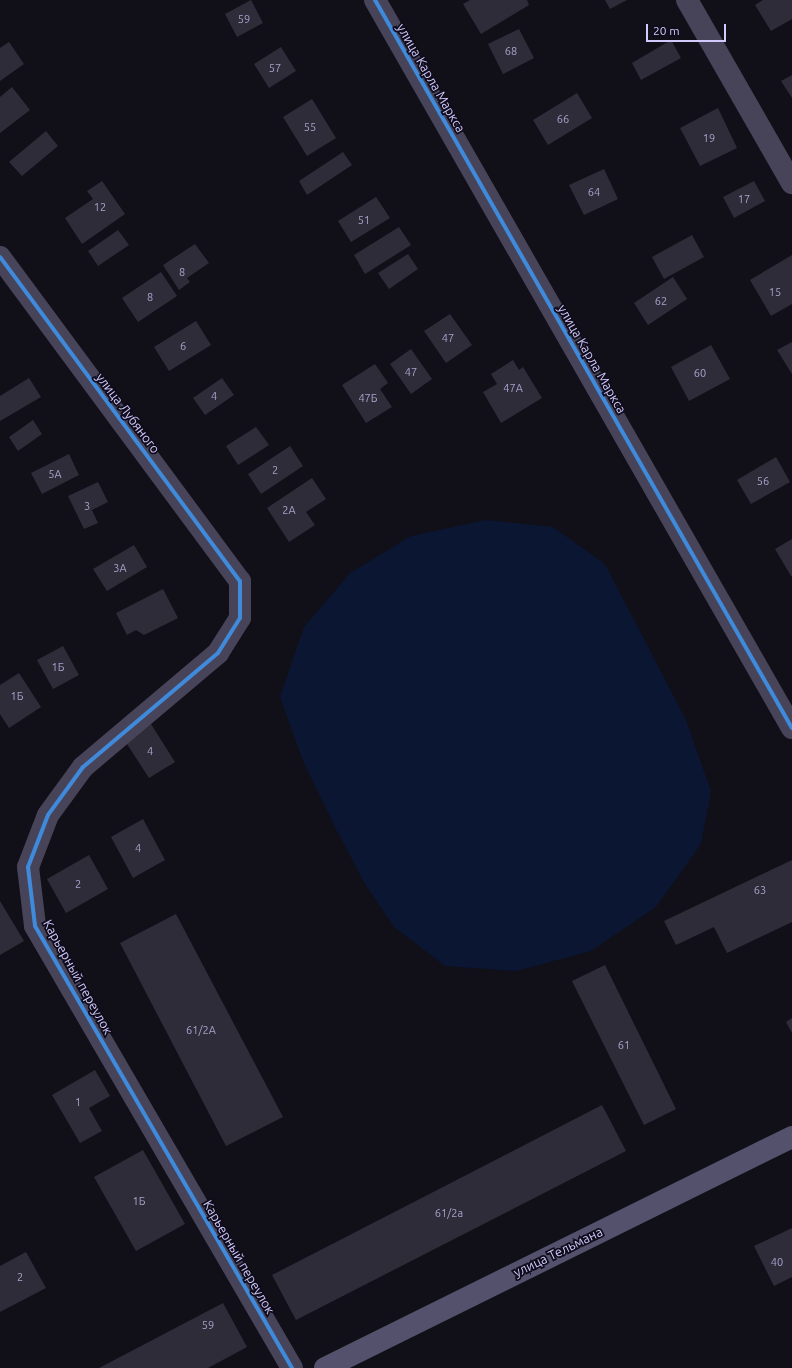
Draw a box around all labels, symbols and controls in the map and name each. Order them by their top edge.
house number: 59 [238,12,250,26]
scale bar [648,16,728,42]
street label: улица Карла Маркса [394,21,468,135]
text: 20 m [653,24,680,37]
house number: 68 [505,44,517,58]
house number: 57 [269,61,281,75]
house number: 66 [557,112,569,126]
house number: 55 [304,120,316,134]
house number: 19 [703,131,715,145]
house number: 64 [588,185,600,199]
house number: 17 [738,192,750,206]
house number: 12 [94,200,106,214]
house number: 51 [358,213,370,227]
house number: 8 [179,265,185,279]
house number: 15 [769,285,781,299]
house number: 8 [147,290,153,304]
house number: 62 [655,294,667,308]
street label: улица Карла Маркса [555,302,629,416]
house number: 47 [442,331,454,345]
house number: 6 [180,339,186,353]
house number: 47 [405,365,417,379]
house number: 60 [694,366,706,380]
street label: улица Лубяного [93,370,163,456]
house number: 47А [503,381,523,395]
house number: 4 [211,389,217,403]
house number: 47Б [358,391,378,405]
house number: 2 [272,463,278,477]
house number: 5А [48,467,62,481]
house number: 56 [757,474,769,488]
house number: 3 [84,499,90,513]
house number: 2А [282,503,296,517]
house number: 3А [113,561,127,575]
house number: 1Б [52,660,64,674]
house number: 1Б [11,689,23,703]
house number: 4 [147,744,153,758]
house number: 4 [135,841,141,855]
house number: 2 [75,877,81,891]
house number: 63 [754,883,766,897]
street label: Карьерный переулок [40,917,116,1037]
house number: 61/2А [186,1023,216,1037]
house number: 61 [618,1038,630,1052]
house number: 1 [75,1095,81,1109]
house number: 1Б [133,1194,145,1208]
street label: Карьерный переулок [200,1197,278,1317]
house number: 61/2а [435,1206,463,1220]
street label: улица Тельмана [511,1224,605,1280]
house number: 40 [771,1255,783,1269]
house number: 2 [17,1270,23,1284]
house number: 59 [202,1318,214,1332]

